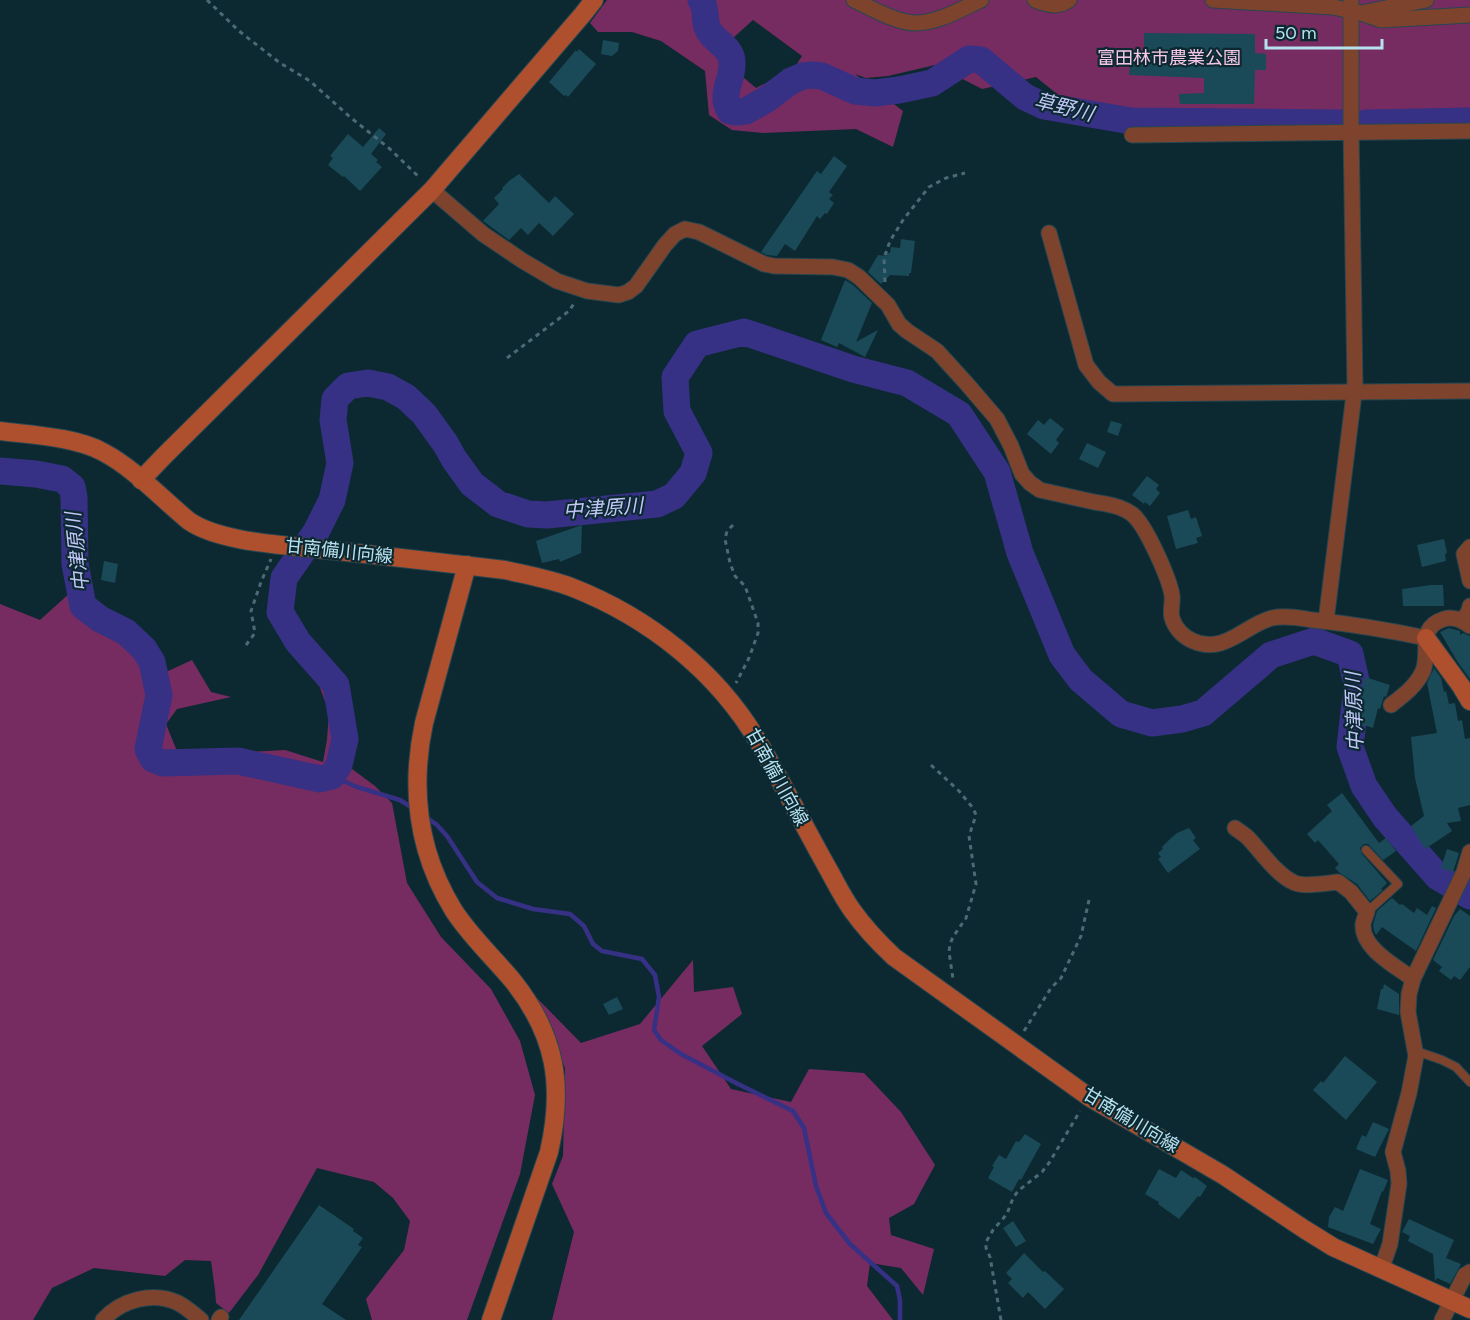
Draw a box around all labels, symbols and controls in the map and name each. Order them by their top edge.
scale bar [1266,12,1382,50]
text: 50 m [1275,22,1317,44]
park label: 富田林市農業公園 [1097,47,1241,69]
water label: 草野川 [1032,88,1098,126]
water label: 中津原川 [562,493,646,523]
water label: 中津原川 [61,509,93,593]
street label: 甘南備川向線 [284,534,394,568]
water label: 中津原川 [1341,670,1367,752]
street label: 甘南備川向線 [741,724,813,830]
street label: 甘南備川向線 [1079,1083,1183,1157]

